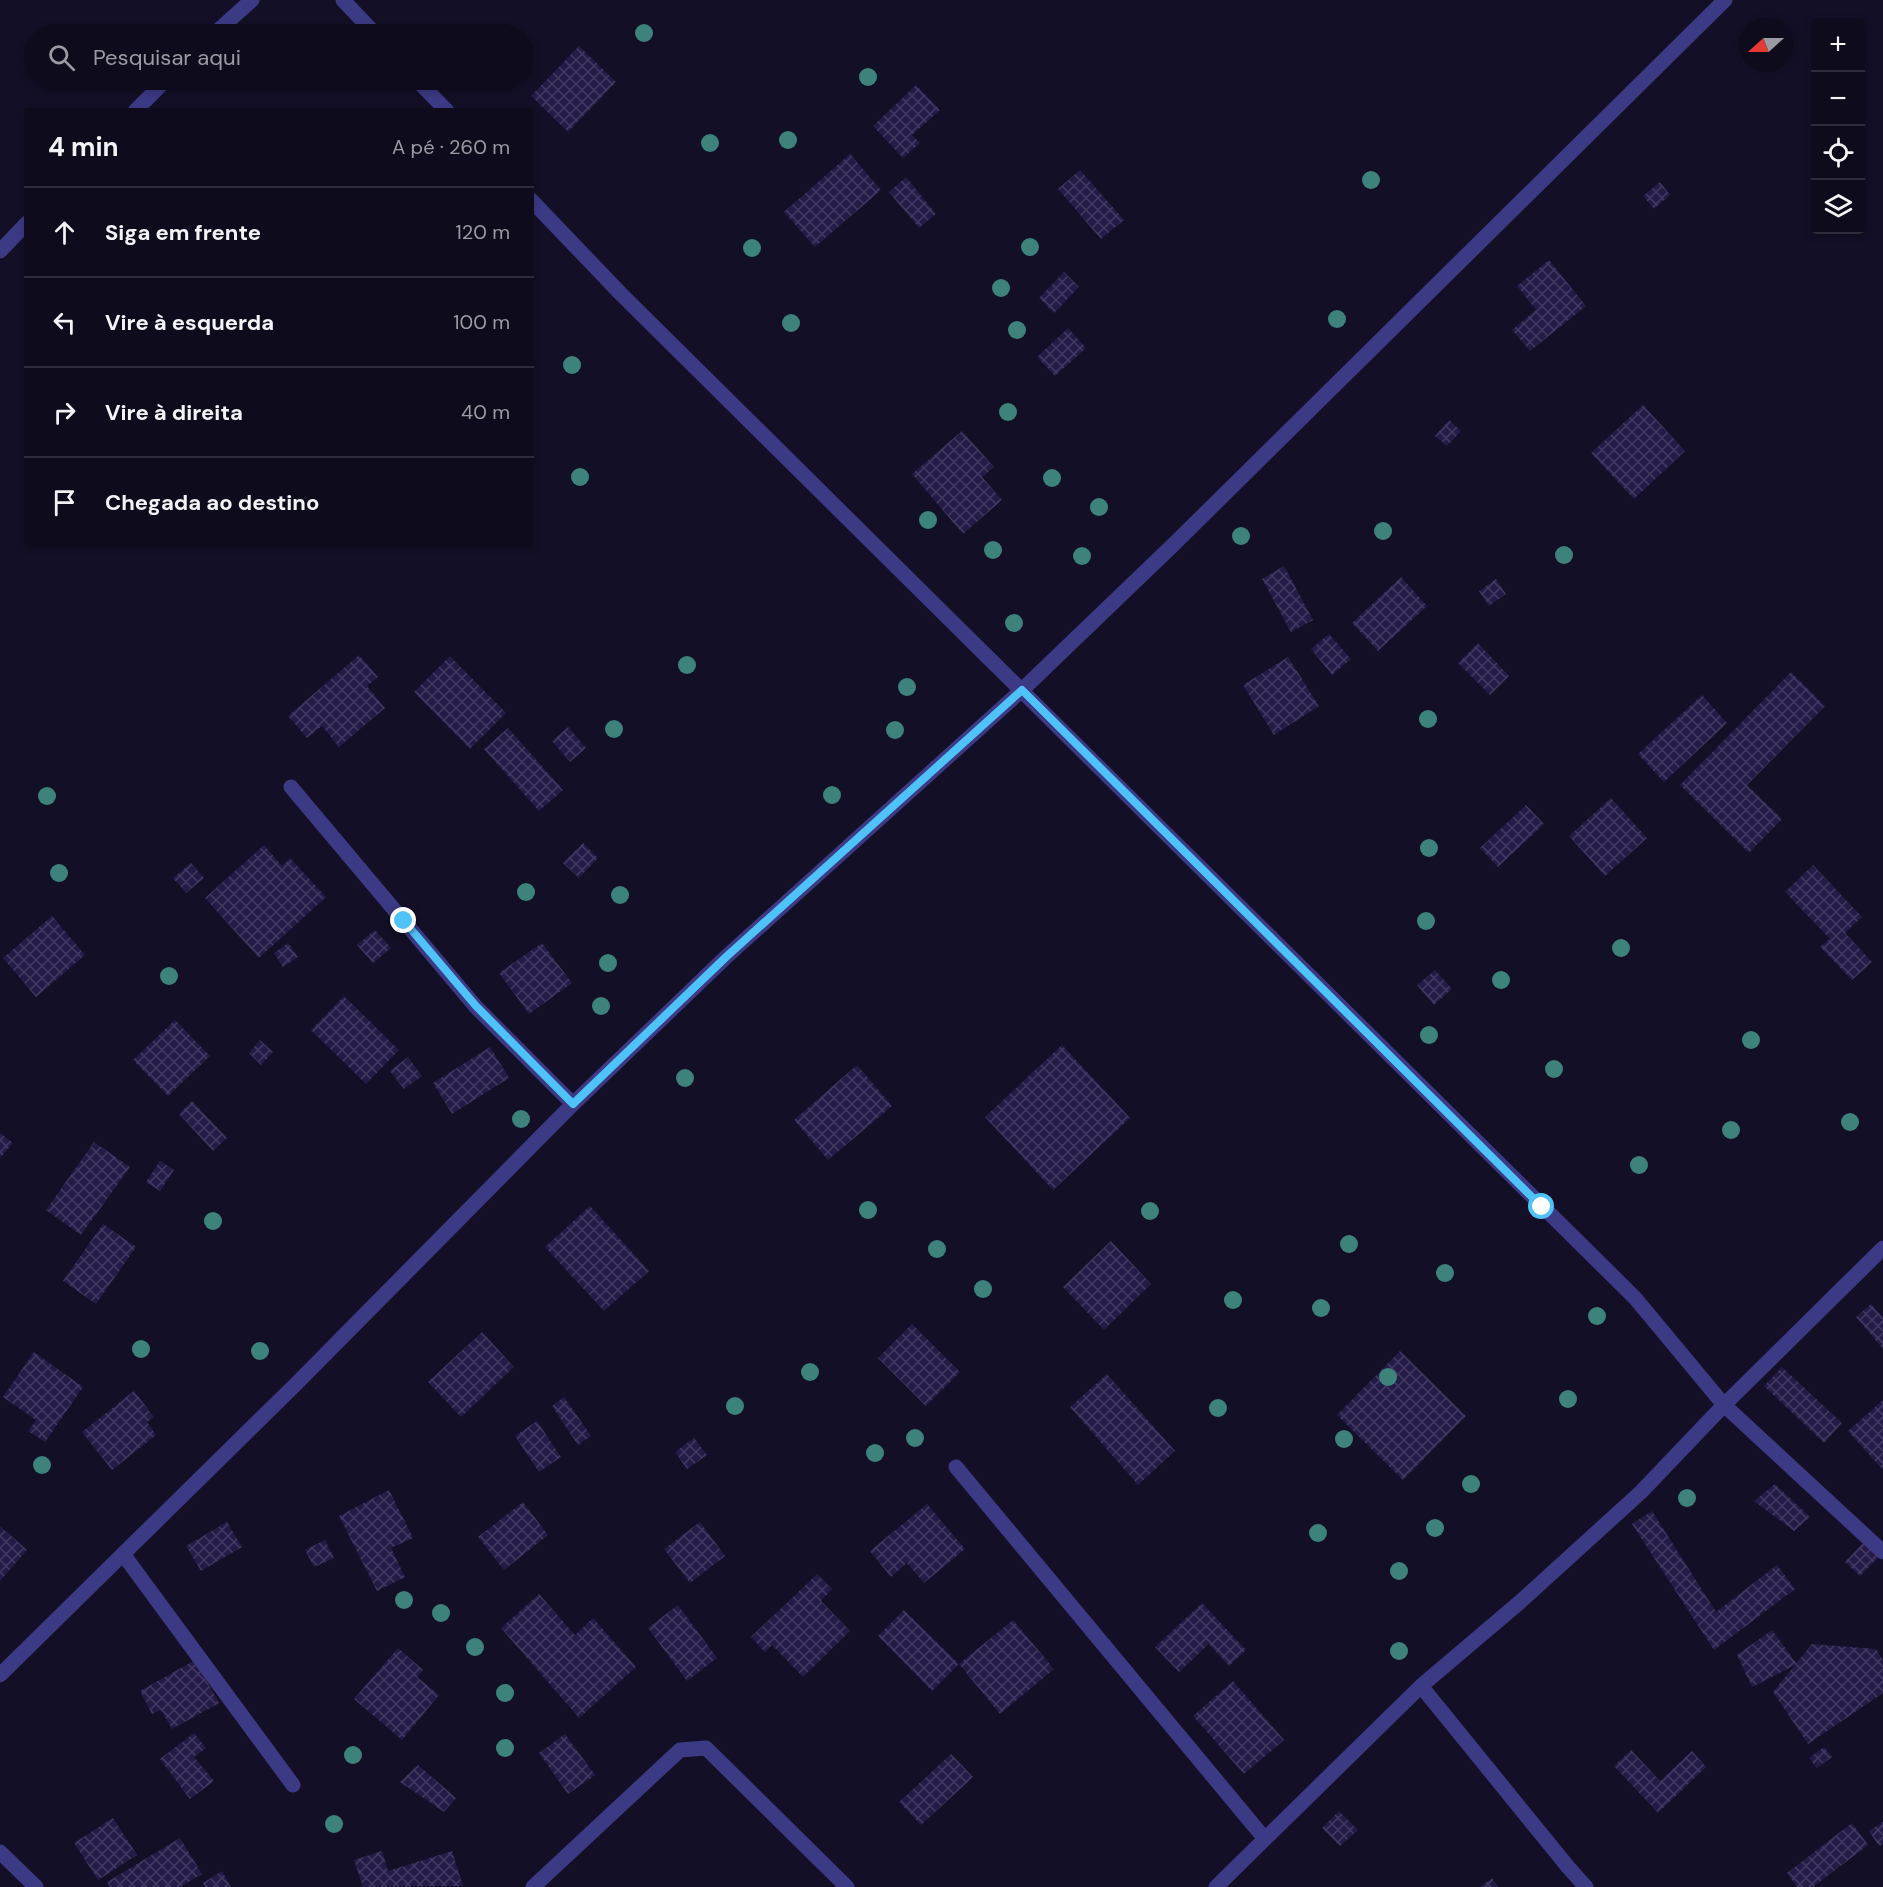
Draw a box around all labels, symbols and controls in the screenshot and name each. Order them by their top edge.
north arrow [1739,18,1793,72]
map controls [1811,18,1865,234]
button: + [1811,18,1865,72]
search box [24,24,534,90]
icon: search [45,41,78,74]
text: Pesquisar aqui [93,43,241,72]
button: − [1811,72,1865,126]
button: locate [1811,126,1865,180]
text: 4 min [48,130,119,164]
text: A pé · 260 m [392,134,510,160]
button: layers [1811,180,1865,234]
icon: ahead [48,216,81,249]
text: Siga em frente [105,218,261,247]
text: 120 m [456,219,510,245]
icon: left [48,306,81,339]
text: Vire à esquerda [105,308,274,337]
text: 100 m [453,309,510,335]
icon: right [48,396,81,429]
text: Vire à direita [105,398,243,427]
text: 40 m [461,399,510,425]
icon: arrive [48,486,81,519]
text: Chegada ao destino [105,488,319,517]
route end [390,907,416,933]
route start [1528,1193,1554,1219]

